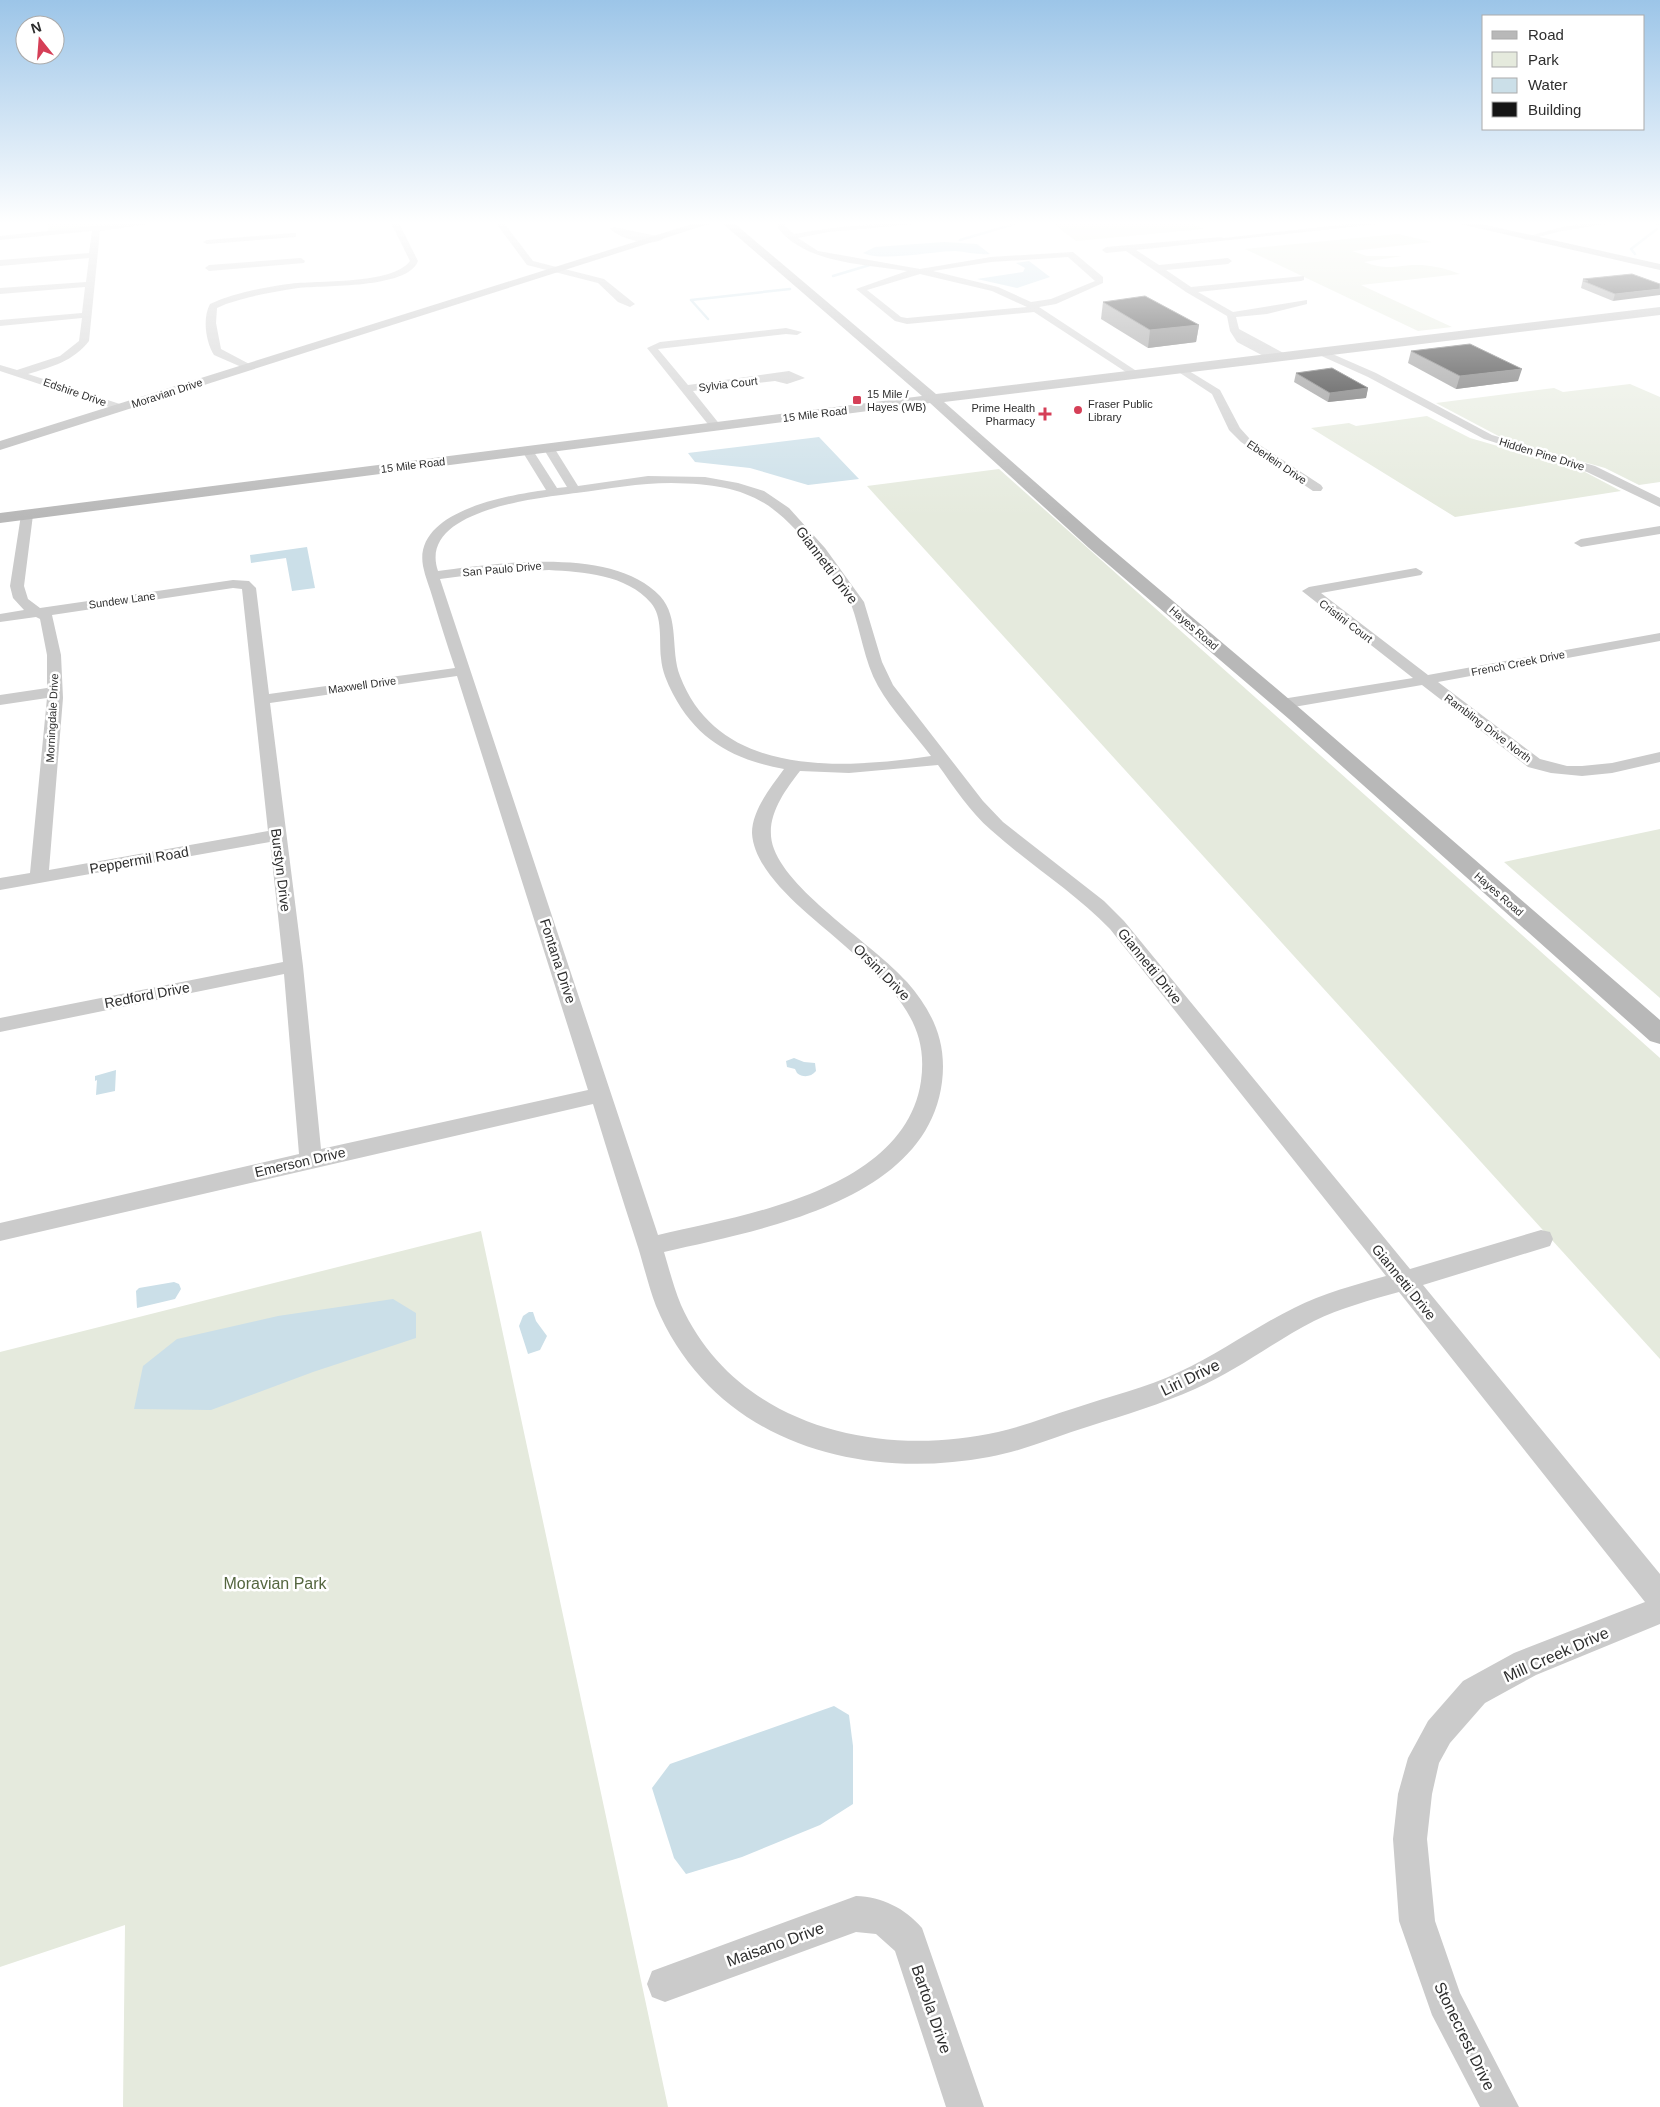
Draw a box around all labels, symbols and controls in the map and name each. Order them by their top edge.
north arrow [15,15,65,65]
legend [1482,15,1645,130]
text: N [29,18,43,37]
text: Road [1528,26,1564,43]
text: Park [1528,51,1559,68]
text: Water [1528,76,1567,93]
text: Building [1528,101,1581,118]
street label: Sylvia Court [698,374,758,394]
street label: Edshire Drive [42,376,108,408]
street label: Moravian Drive [130,376,204,410]
place label: 15 Mile / Hayes (WB) [867,388,926,413]
marker: 15 Mile / Hayes (WB) [851,394,863,406]
place label: Fraser Public Library [1088,398,1153,423]
place label: Prime Health Pharmacy [971,402,1035,427]
street label: 15 Mile Road [782,404,848,424]
marker: Fraser Public Library [1072,404,1084,416]
marker: Prime Health Pharmacy [1039,408,1051,420]
street label: Hidden Pine Drive [1498,435,1586,473]
street label: Eberlein Drive [1245,438,1309,486]
street label: 15 Mile Road [380,455,446,475]
street label: Giannetti Drive [793,523,861,607]
street label: San Paulo Drive [462,560,542,578]
street label: Sundew Lane [88,589,156,611]
street label: Cristini Court [1317,597,1375,645]
street label: Hayes Road [1167,604,1221,652]
street label: French Creek Drive [1470,648,1566,678]
street label: Morningdale Drive [44,673,60,763]
street label: Maxwell Drive [327,674,397,696]
street label: Rambling Drive North [1442,692,1534,764]
street label: Burstyn Drive [268,827,294,913]
street label: Peppermil Road [88,843,190,877]
street label: Hayes Road [1472,870,1526,918]
street label: Fontana Drive [537,917,579,1005]
street label: Giannetti Drive [1115,925,1185,1007]
street label: Orsini Drive [850,940,914,1004]
street label: Redford Drive [103,979,191,1011]
street label: Emerson Drive [253,1144,347,1180]
street label: Giannetti Drive [1369,1241,1439,1323]
street label: Liri Drive [1158,1356,1222,1399]
park label: Moravian Park [223,1575,328,1592]
street label: Mill Creek Drive [1501,1624,1611,1685]
street label: Maisano Drive [724,1919,826,1970]
street label: Bartola Drive [908,1963,955,2056]
street label: Stonecrest Drive [1431,1979,1498,2093]

